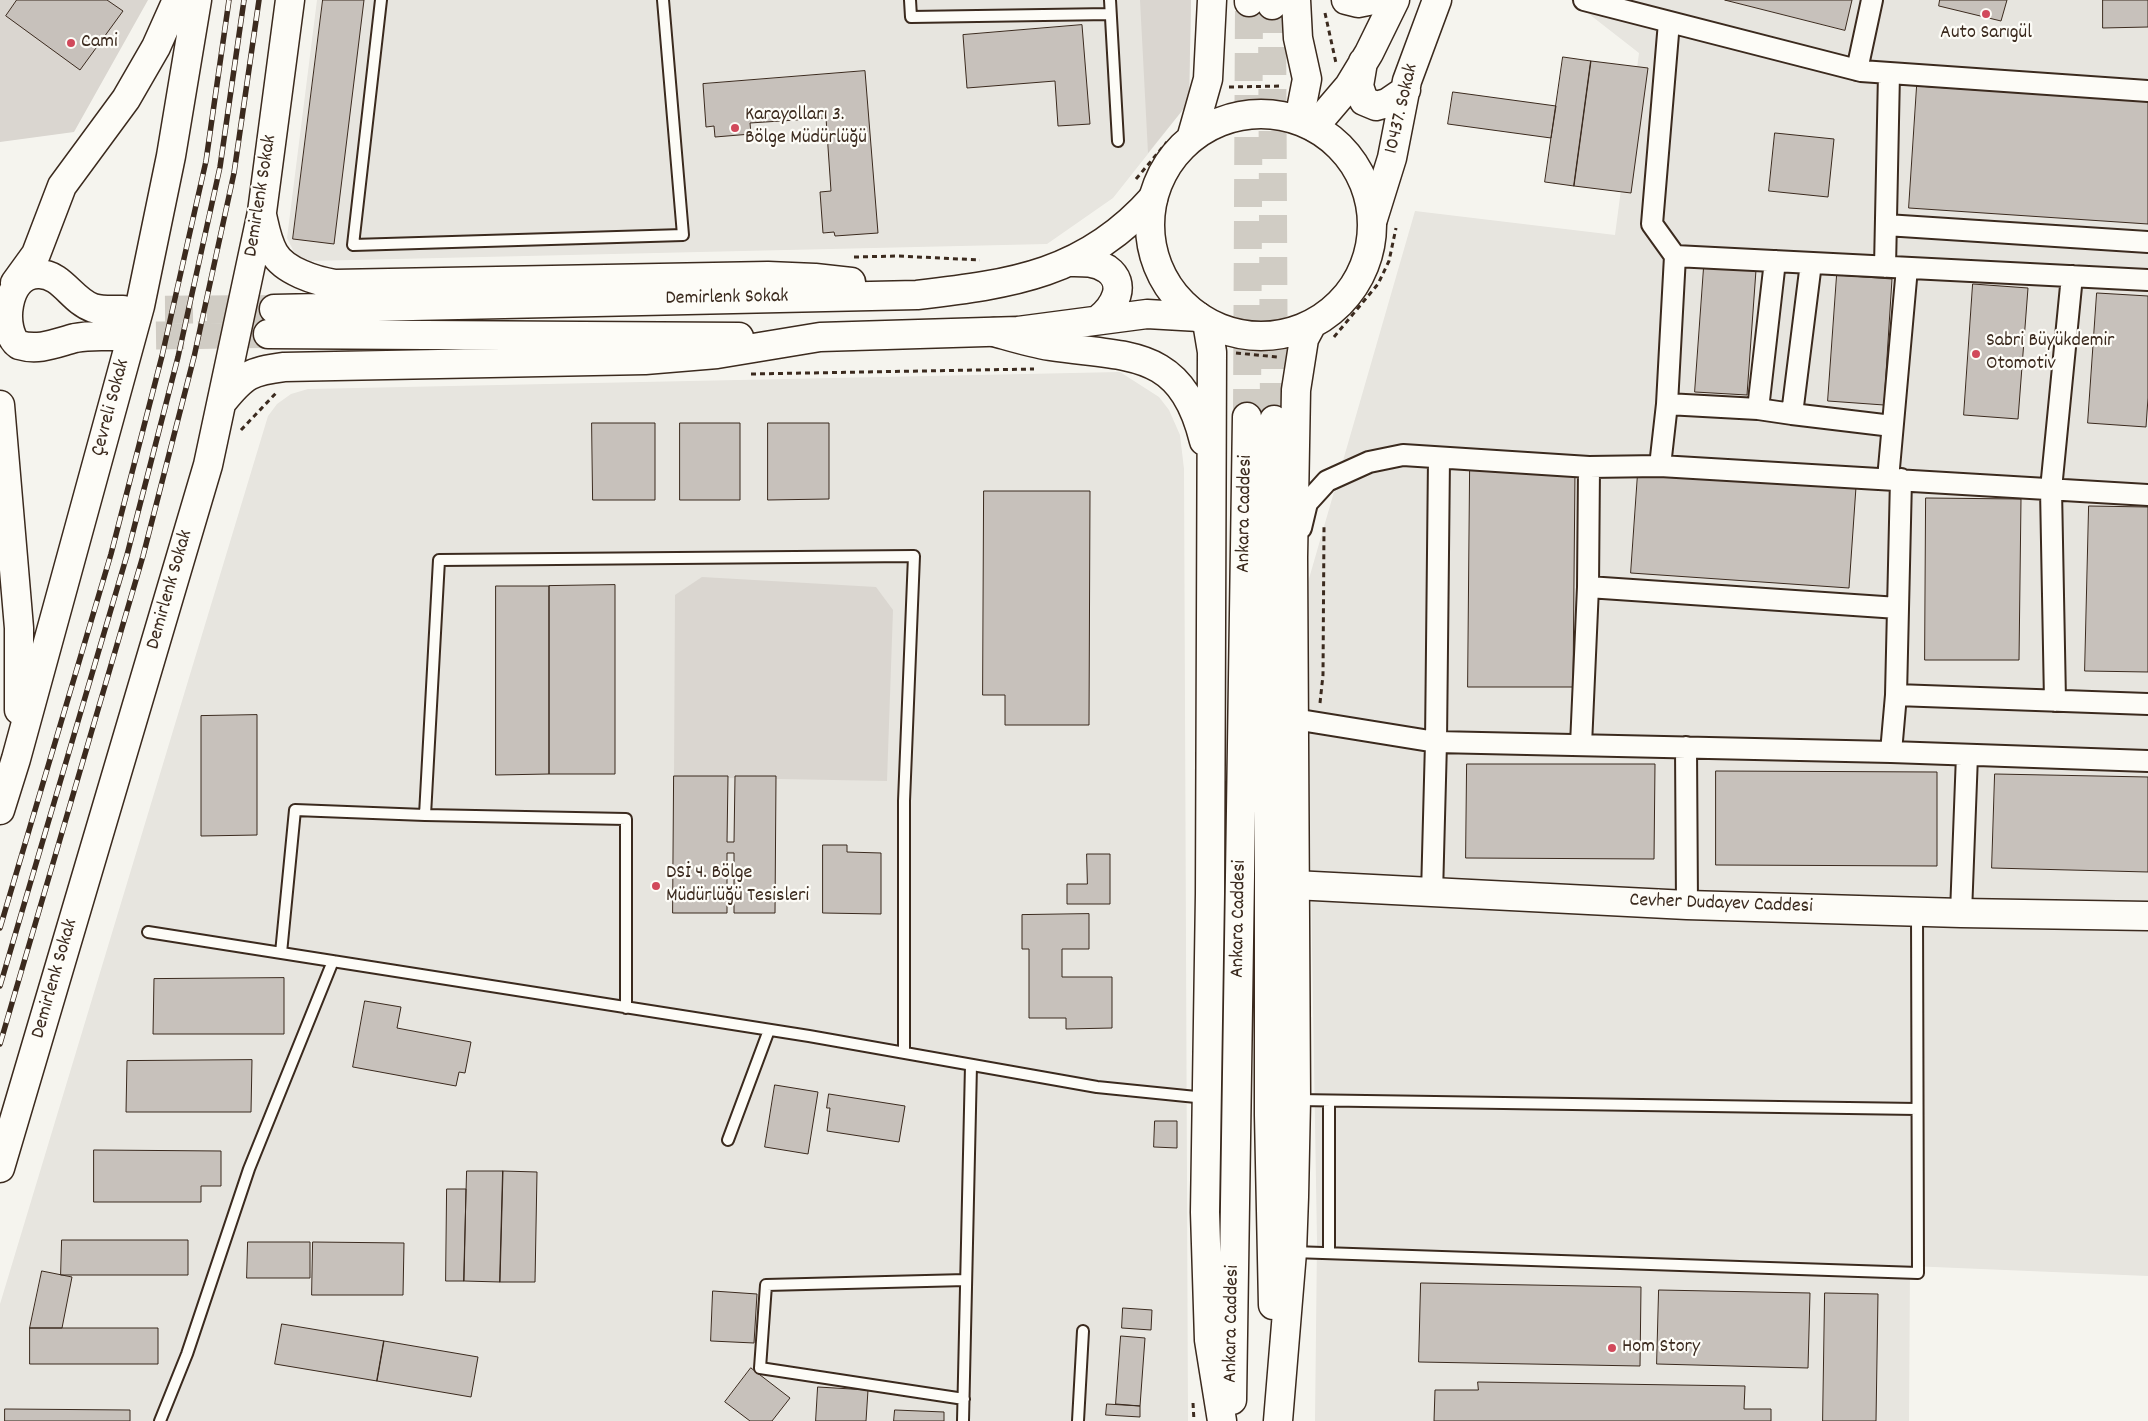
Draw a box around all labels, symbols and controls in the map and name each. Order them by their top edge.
marker: Auto Sarıgül [1980,8,1992,20]
place label: Auto Sarıgül [1940,22,2032,46]
place label: Cami [81,31,118,55]
marker: Cami [65,37,77,49]
street label: 10437. Sokak [1381,62,1425,156]
place label: Karayolları 3. Bölge Müdürlüğü [745,104,867,151]
marker: Karayolları 3. Bölge Müdürlüğü [729,122,741,134]
street label: Demirlenk Sokak [241,133,283,259]
street label: Demirlenk Sokak [665,286,789,312]
place label: Sabri Büyükdemir Otomotiv [1986,330,2115,377]
marker: Sabri Büyükdemir Otomotiv [1970,348,1982,360]
street label: Çevreli Sokak [88,357,136,459]
street label: Ankara Caddesi [1233,455,1259,573]
street label: Demirlenk Sokak [143,528,199,652]
street label: Ankara Caddesi [1227,860,1253,978]
place label: DSİ 4. Bölge Müdürlüğü Tesisleri [666,862,809,909]
marker: DSİ 4. Bölge Müdürlüğü Tesisleri [650,880,662,892]
street label: Cevher Dudayev Caddesi [1629,890,1813,920]
street label: Demirlenk Sokak [28,917,84,1041]
street label: Ankara Caddesi [1220,1265,1246,1383]
place label: Hom Story [1622,1336,1700,1360]
marker: Hom Story [1606,1342,1618,1354]

